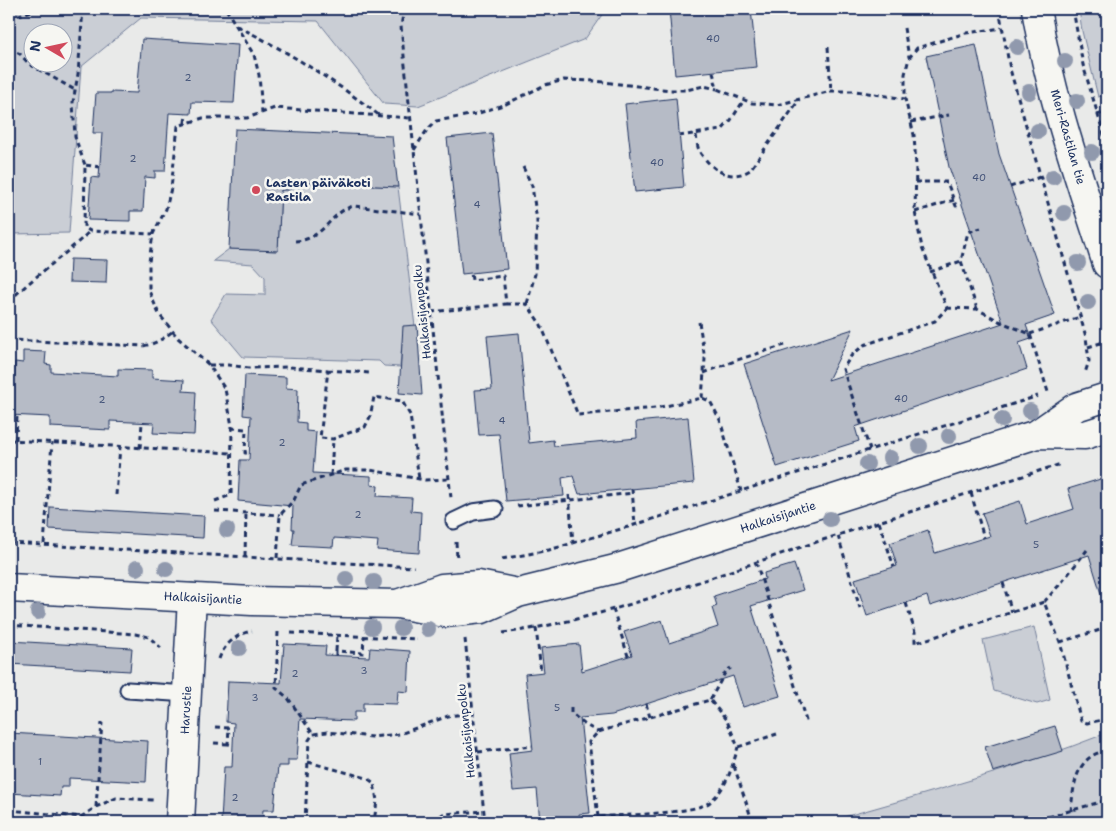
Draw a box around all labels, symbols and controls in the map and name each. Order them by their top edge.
north arrow [22,22,72,72]
house number: 40 [706,32,720,45]
text: N [25,39,45,53]
house number: 2 [185,71,192,84]
street label: Meri-Rastilan tie [1047,88,1089,187]
house number: 2 [130,152,137,165]
house number: 40 [650,156,664,169]
house number: 40 [972,171,986,184]
place label: Lasten päiväkoti Rastila [266,175,371,205]
marker: Lasten päiväkoti Rastila [250,184,262,196]
house number: 4 [474,198,481,211]
street label: Halkaisijanpolku [409,264,435,360]
house number: 40 [894,392,908,405]
house number: 2 [99,393,106,406]
house number: 4 [499,414,506,427]
house number: 2 [279,436,286,449]
street label: Halkaisijantie [738,497,818,537]
house number: 2 [355,508,362,521]
house number: 5 [1033,538,1039,551]
street label: Halkaisijantie [163,588,243,608]
house number: 3 [361,664,368,677]
house number: 2 [292,667,299,680]
street label: Halkaisijanpolku [453,683,479,779]
street label: Harustie [177,685,195,735]
house number: 3 [252,691,259,704]
house number: 5 [554,701,560,714]
house number: 1 [38,755,42,768]
house number: 2 [232,791,239,804]

